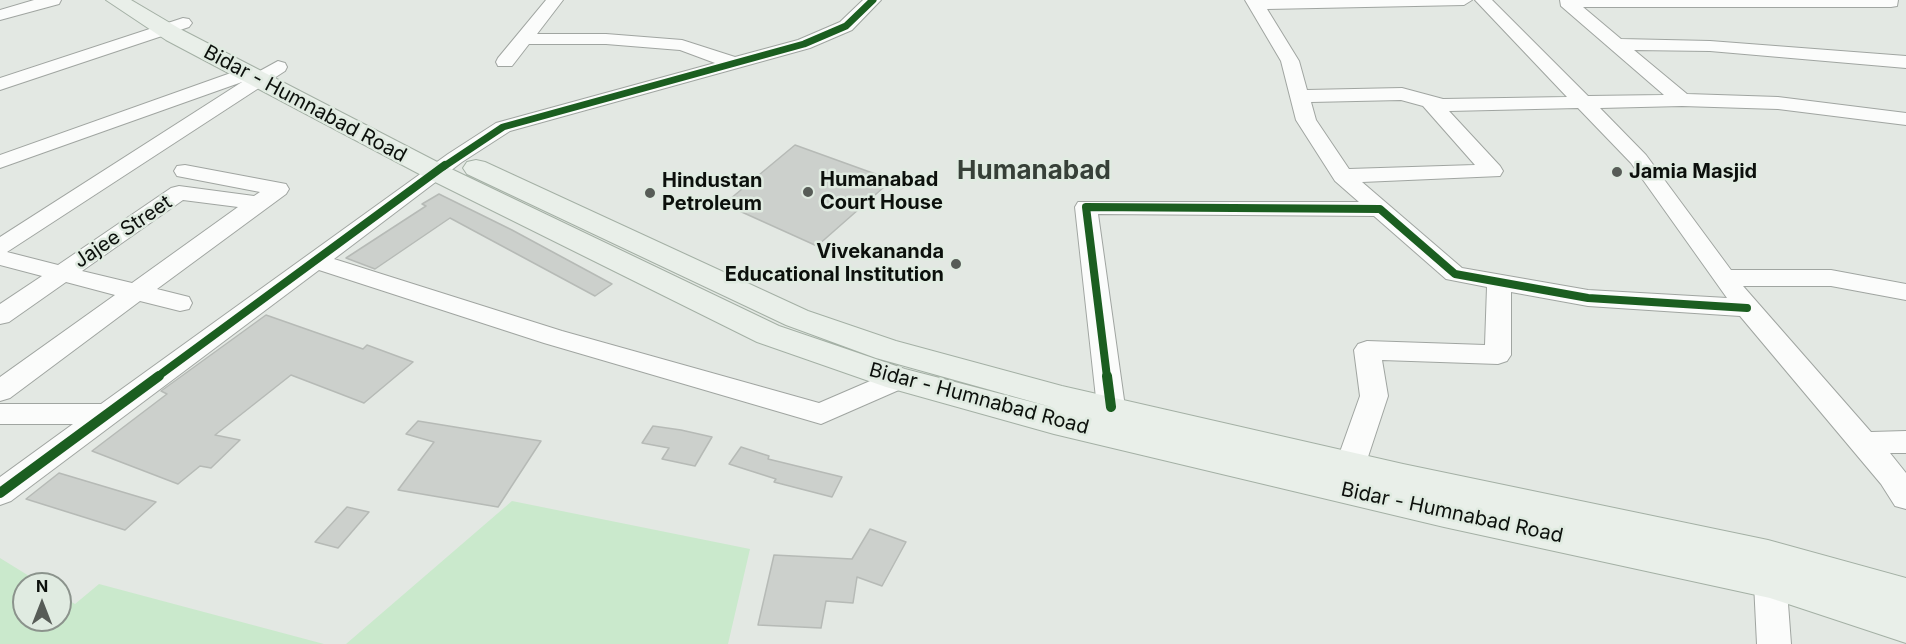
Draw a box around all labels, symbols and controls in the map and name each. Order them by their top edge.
street label: Bidar - Humnabad Road [199,40,411,168]
district label: Humanabad [957,155,1111,187]
place label: Jamia Masjid [1629,160,1757,184]
marker: Jamia Masjid [1610,165,1624,179]
place label: Humanabad Court House [820,168,943,215]
place label: Hindustan Petroleum [662,169,763,216]
marker: Humanabad Court House [801,185,815,199]
marker: Hindustan Petroleum [643,186,657,200]
street label: Jajee Street [70,190,176,274]
place label: Vivekananda Educational Institution [725,240,944,287]
marker: Vivekananda Educational Institution [949,257,963,271]
street label: Bidar - Humnabad Road [867,358,1091,440]
street label: Bidar - Humnabad Road [1339,478,1565,548]
north arrow [12,572,72,632]
text: N [36,576,48,596]

